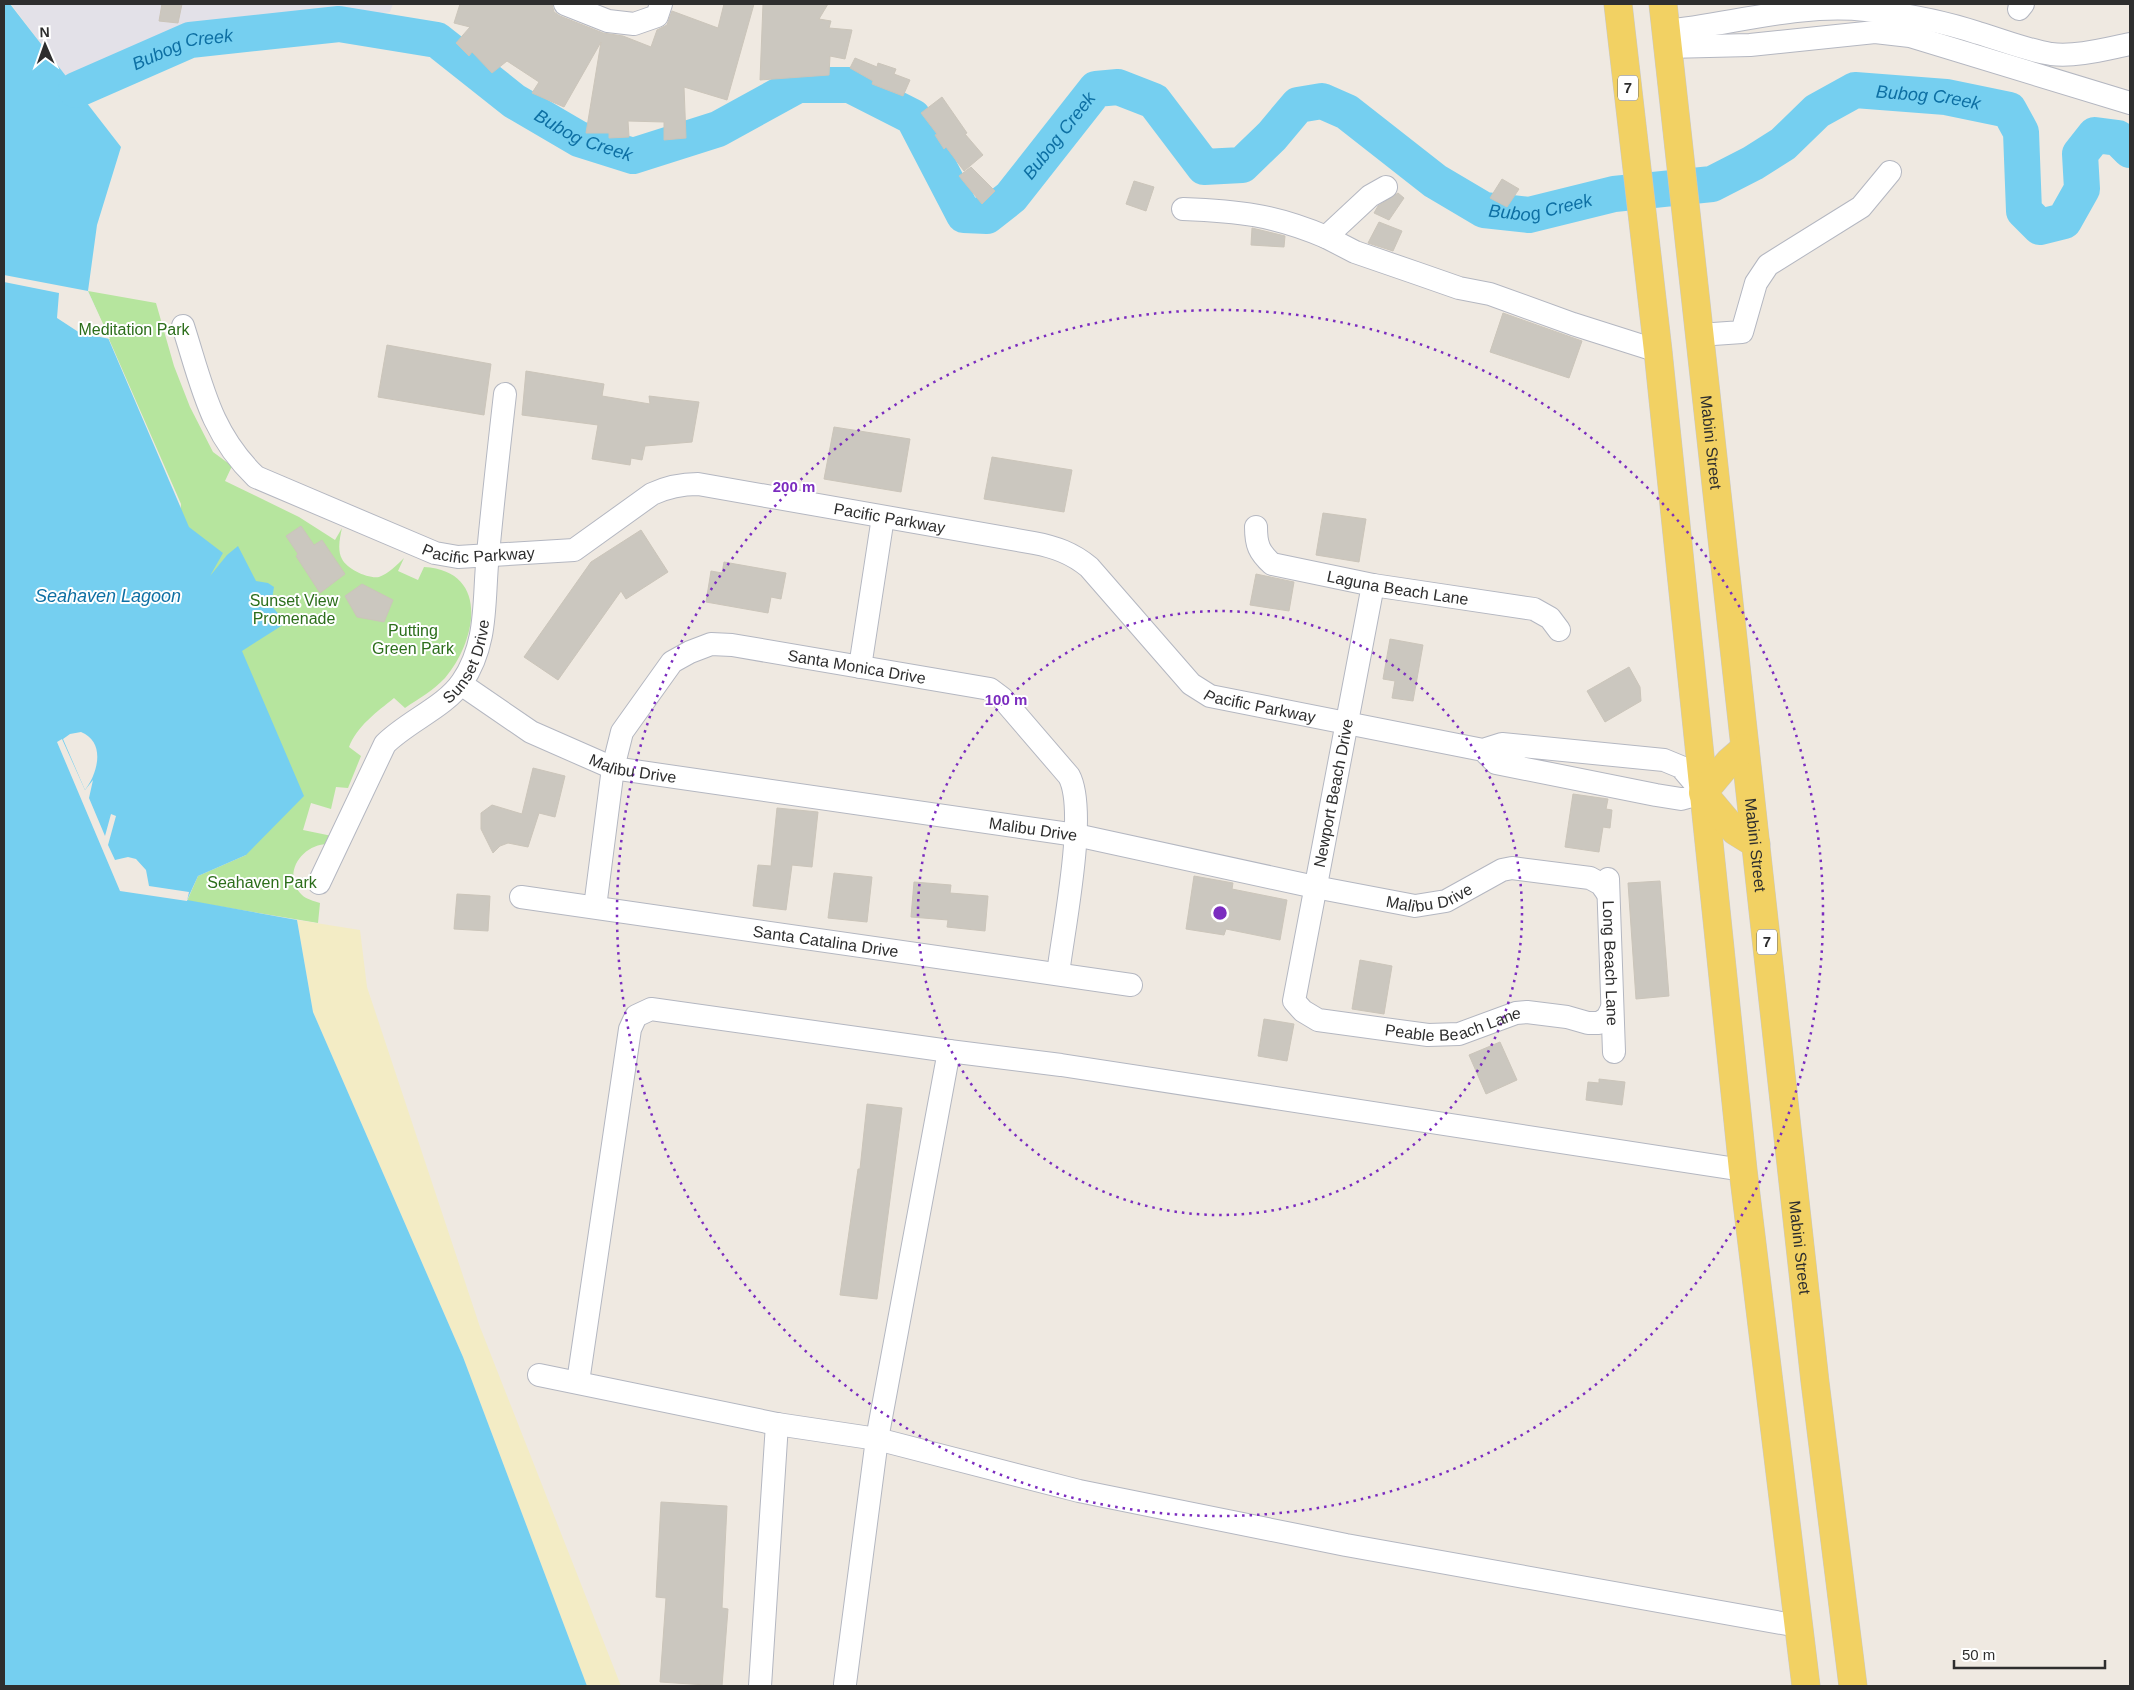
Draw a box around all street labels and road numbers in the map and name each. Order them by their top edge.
road number: 7 [1618,76,1638,100]
street label: Mabini Street [1697,395,1725,491]
street label: Pacific Parkway [832,500,947,536]
street label: Pacific Parkway [420,541,535,566]
street label: Laguna Beach Lane [1325,568,1470,608]
street label: Sunset Drive [440,618,492,707]
street label: Santa Monica Drive [786,647,927,687]
street label: Pacific Parkway [1201,686,1317,726]
street label: Newport Beach Drive [1311,717,1356,869]
street label: Malibu Drive [587,751,678,786]
street label: Mabini Street [1742,797,1769,893]
street label: Malibu Drive [988,815,1078,844]
street label: Malibu Drive [1385,880,1475,915]
street label: Long Beach Lane [1600,900,1621,1026]
street label: Santa Catalina Drive [752,923,900,960]
road number: 7 [1757,930,1777,954]
street label: Peable Beach Lane [1384,1005,1522,1044]
street label: Mabini Street [1786,1200,1813,1296]

